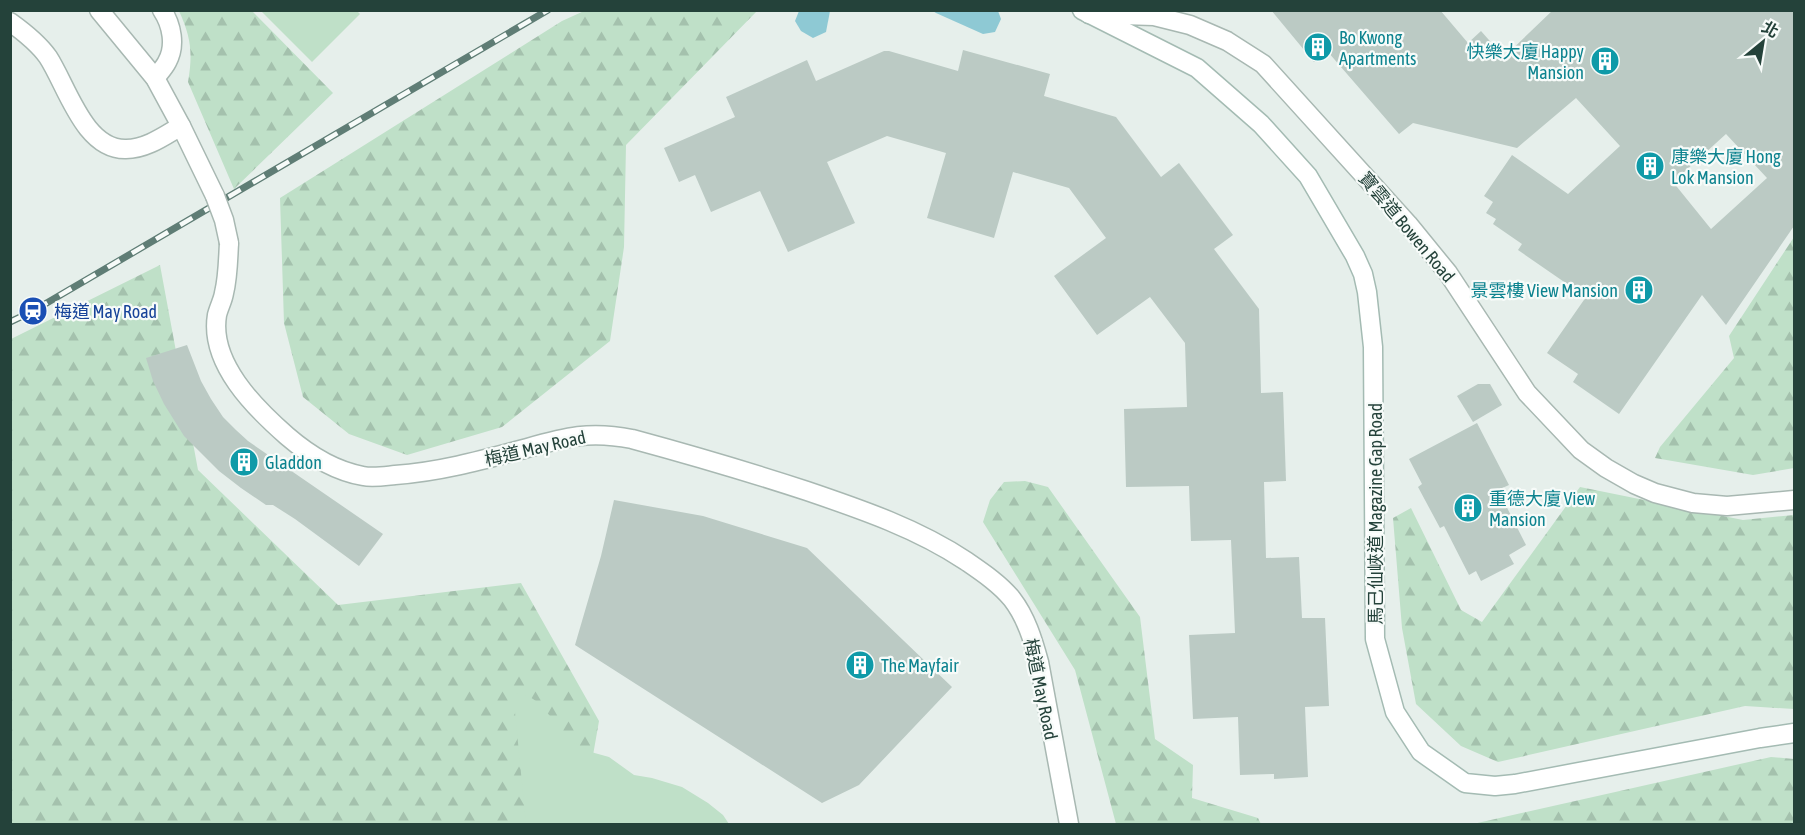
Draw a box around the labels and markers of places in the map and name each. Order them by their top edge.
place label: Bo Kwong Apartments [1339,27,1416,69]
building icon: Bo Kwong Apartments [1302,31,1334,63]
place label: 快樂大廈 Happy Mansion [1466,41,1584,83]
building icon: 快樂大廈 Happy Mansion [1589,45,1621,77]
place label: 康樂大廈 Hong Lok Mansion [1671,146,1781,188]
building icon: 康樂大廈 Hong Lok Mansion [1634,150,1666,182]
building icon: 景雲樓 View Mansion [1623,274,1655,306]
place label: 景雲樓 View Mansion [1471,280,1618,301]
station icon: 梅道 May Road [17,295,49,327]
place label: 梅道 May Road [54,301,157,322]
building icon: Gladdon [228,446,260,478]
place label: Gladdon [265,452,322,473]
place label: 重德大廈 View Mansion [1489,488,1595,530]
building icon: 重德大廈 View Mansion [1452,492,1484,524]
building icon: The Mayfair [844,649,876,681]
place label: The Mayfair [881,655,959,676]

